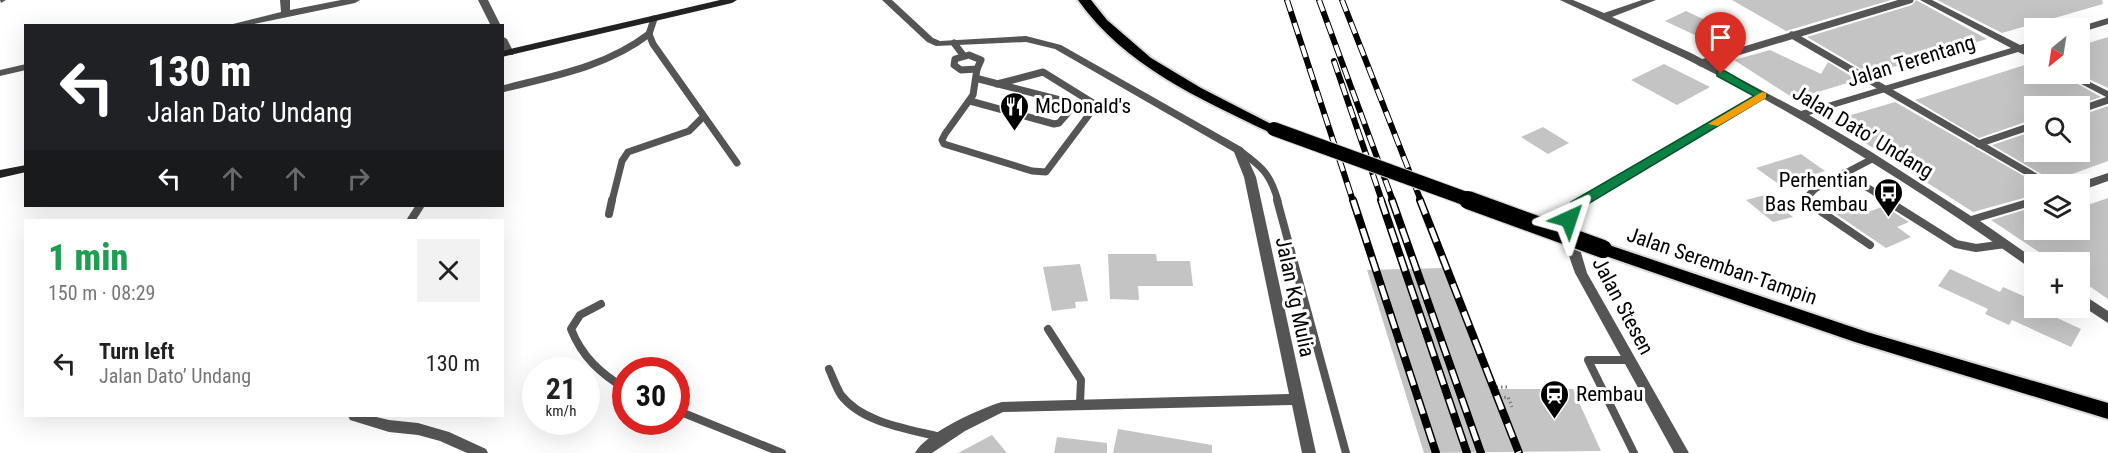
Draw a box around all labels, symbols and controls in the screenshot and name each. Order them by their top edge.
pin [1695,12,1746,74]
north arrow [2024,18,2090,84]
map controls [2024,18,2090,318]
icon: arrive [1704,21,1737,54]
street label: Jalan Terentang [1844,30,1978,92]
text: 130 m [147,47,252,96]
icon: left [48,48,126,126]
street label: Jalan Dato’ Undang [1788,81,1938,183]
restaurant icon: McDonald's [998,90,1030,132]
place label: McDonald's [1035,94,1131,118]
button: search [2024,96,2090,162]
text: Jalan Dato’ Undang [147,97,352,129]
icon: left [153,162,186,195]
icon: ahead [216,162,249,195]
icon: ahead [279,162,312,195]
icon: right [342,162,375,195]
place label: Perhentian Bas Rembau [1765,168,1868,216]
button: layers [2024,174,2090,240]
bus stop icon: Perhentian Bas Rembau [1873,176,1905,218]
position arrow [1537,187,1601,251]
street label: Jalan Seremban-Tampin [1624,222,1820,310]
street label: Jalan Kg Mulia [1271,235,1319,359]
text: 1 min [48,237,128,279]
button: close [417,239,480,302]
button: + [2024,252,2090,318]
street label: Jalan Stesen [1587,253,1659,359]
text: 150 m · 08:29 [48,281,155,305]
text: Turn left [99,339,174,364]
icon: left [48,347,81,380]
text: 130 m [426,351,480,376]
speed limit sign: 30 [612,357,690,435]
text: Jalan Dato’ Undang [99,364,251,388]
text: 21 [546,371,576,406]
station icon: Rembau [1539,378,1571,420]
place label: Rembau [1576,382,1643,406]
text: km/h [546,402,576,420]

